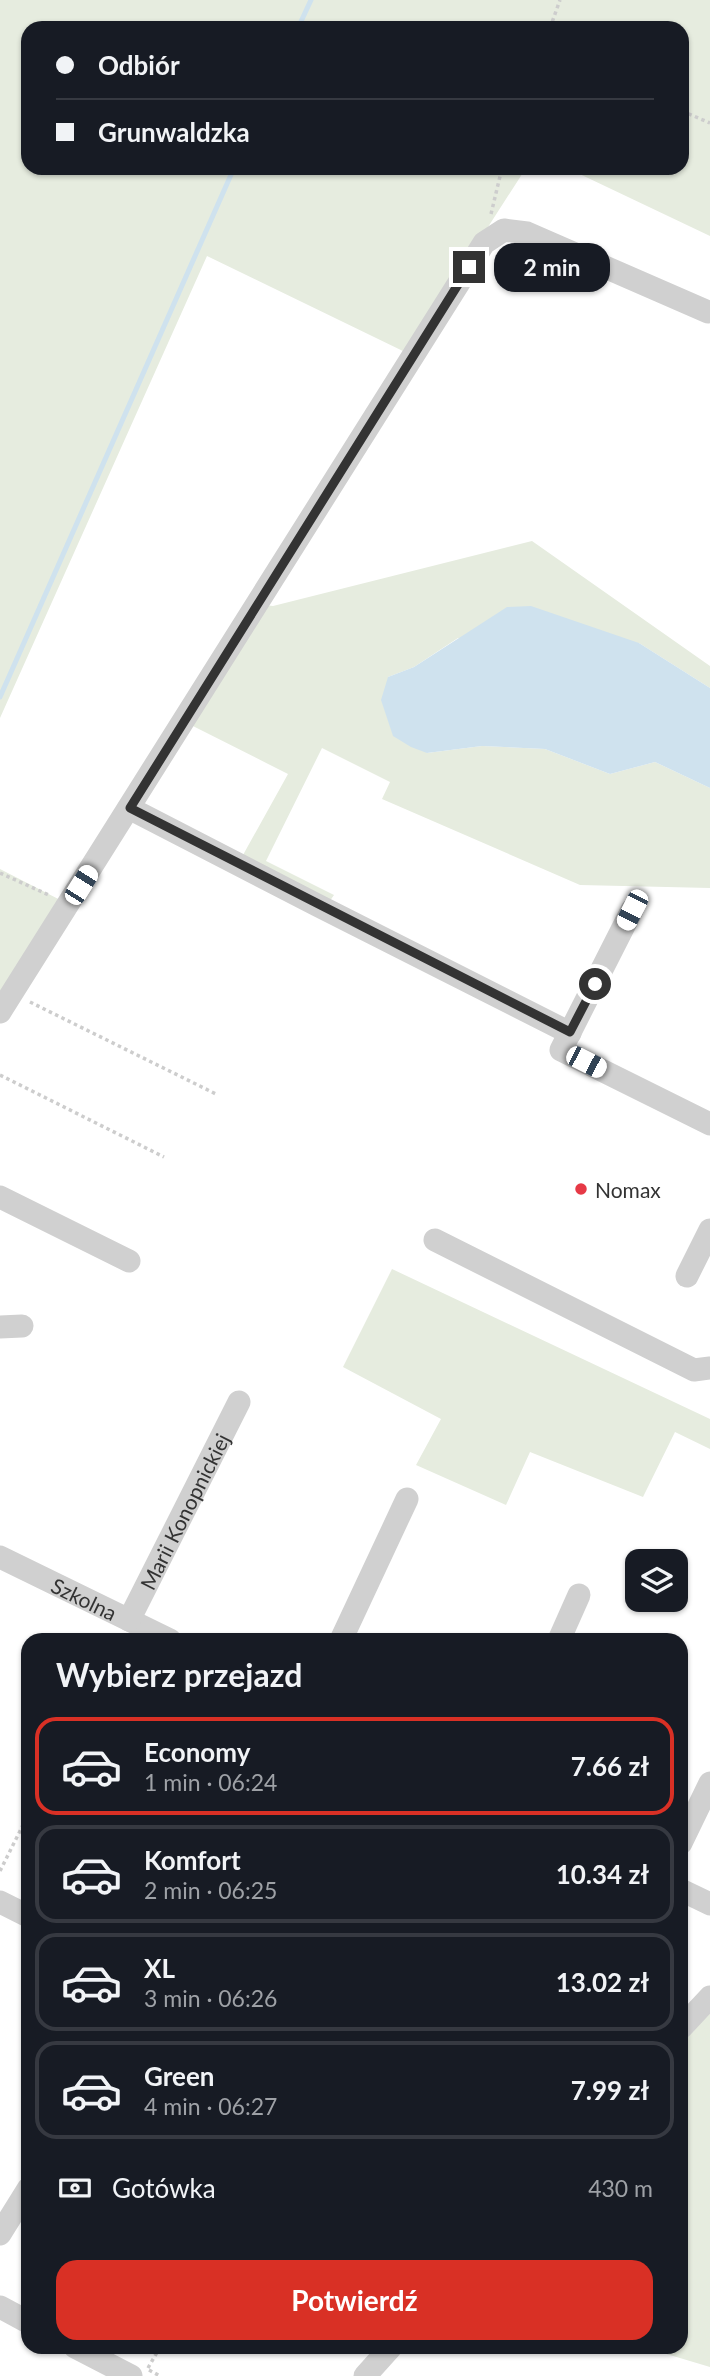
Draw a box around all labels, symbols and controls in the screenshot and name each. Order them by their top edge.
text: Odbiór [98,49,180,81]
text: Grunwaldzka [98,116,250,148]
callout: 2 min [494,243,609,292]
route end [453,251,485,283]
text: 2 min [523,253,581,281]
car [61,862,102,908]
car [614,887,651,933]
route start [579,968,611,1000]
car [563,1043,610,1081]
place label: Nomax [595,1177,661,1202]
marker: Nomax [573,1181,589,1197]
street label: Marii Konopnickiej [134,1429,234,1593]
map controls [625,1549,688,1612]
button: layers [625,1549,688,1612]
street label: Szkolna [48,1572,121,1625]
text: Wybierz przejazd [56,1655,302,1694]
icon: car [60,1735,123,1798]
text: Economy [144,1736,250,1768]
text: 7.66 zł [571,1750,649,1782]
text: 1 min · 06:24 [144,1768,277,1796]
icon: car [60,1843,123,1906]
text: Komfort [144,1844,241,1876]
text: 10.34 zł [556,1858,649,1890]
text: 2 min · 06:25 [144,1876,277,1904]
icon: car [60,1951,123,2014]
text: XL [144,1952,175,1984]
text: 13.02 zł [556,1966,649,1998]
text: 3 min · 06:26 [144,1984,277,2012]
icon: car [60,2059,123,2122]
text: Green [144,2060,214,2092]
text: 7.99 zł [571,2074,649,2106]
text: 4 min · 06:27 [144,2092,277,2120]
icon: cash [56,2169,94,2207]
text: Gotówka [112,2172,216,2204]
text: 430 m [588,2174,653,2202]
button: Potwierdź [56,2260,653,2340]

